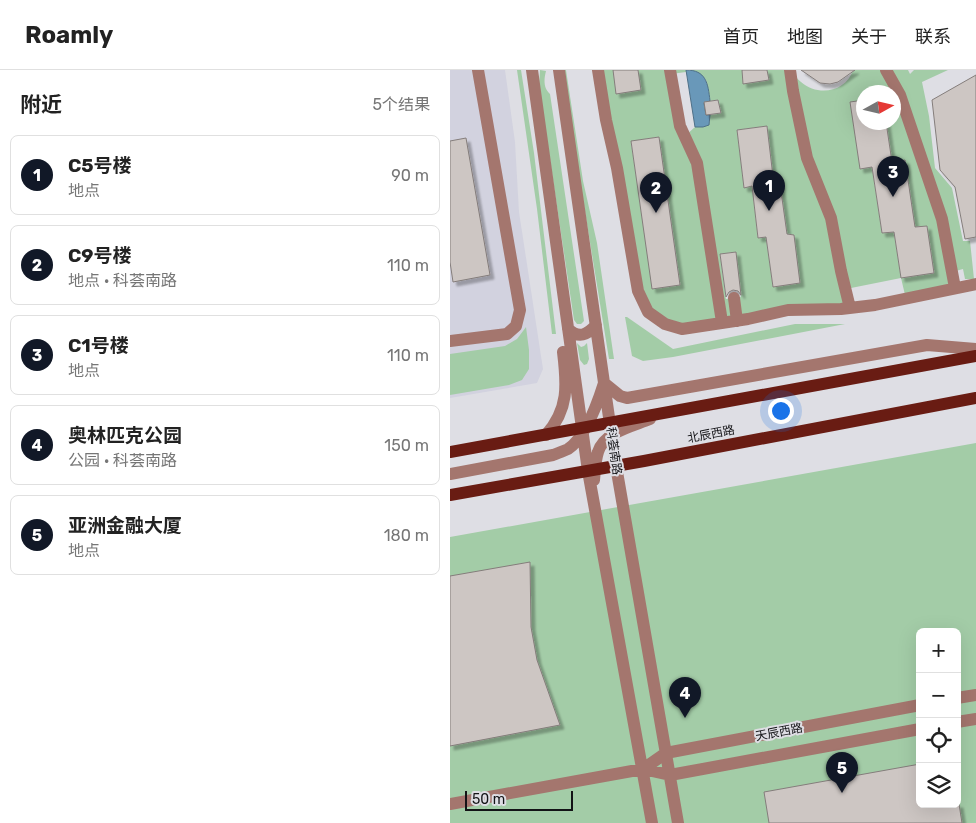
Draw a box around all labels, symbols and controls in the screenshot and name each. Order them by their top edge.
text: Roamly [25,21,113,49]
text: 首页 [723,26,759,48]
text: 地图 [787,26,823,48]
text: 关于 [851,26,887,48]
text: 联系 [915,26,951,48]
north arrow [856,85,901,130]
text: 附近 [20,92,62,117]
text: 5个结果 [372,95,430,114]
text: C5号楼 [68,154,132,177]
pin: 3 [877,156,909,197]
text: 1 [33,166,41,185]
text: 90 m [391,166,429,185]
pin: 1 [753,170,785,211]
pin: 2 [640,172,672,213]
text: 地点 [68,181,100,200]
text: C9号楼 [68,244,132,267]
text: 2 [32,256,42,275]
text: 110 m [387,256,429,275]
text: 地点 · 科荟南路 [68,271,177,290]
text: C1号楼 [68,334,129,357]
text: 3 [32,346,42,365]
text: 110 m [387,346,429,365]
text: 地点 [68,361,100,380]
your location [768,398,794,424]
street label: 北辰西路 [686,423,736,445]
text: 奥林匹克公园 [68,424,182,447]
street label: 科荟南路 [604,426,624,476]
text: 4 [32,436,42,455]
text: 150 m [384,436,429,455]
text: 公园 · 科荟南路 [68,451,177,470]
text: 亚洲金融大厦 [68,514,182,537]
text: 5 [32,526,42,545]
text: 180 m [384,526,429,545]
text: 地点 [68,541,100,560]
map controls [916,628,961,808]
button: + [916,628,961,673]
button: − [916,673,961,718]
pin: 4 [669,677,701,718]
button: locate [916,718,961,763]
street label: 天辰西路 [754,721,804,743]
pin: 5 [826,752,858,793]
button: layers [916,763,961,808]
scale bar [465,788,572,811]
text: 50 m [472,791,505,808]

